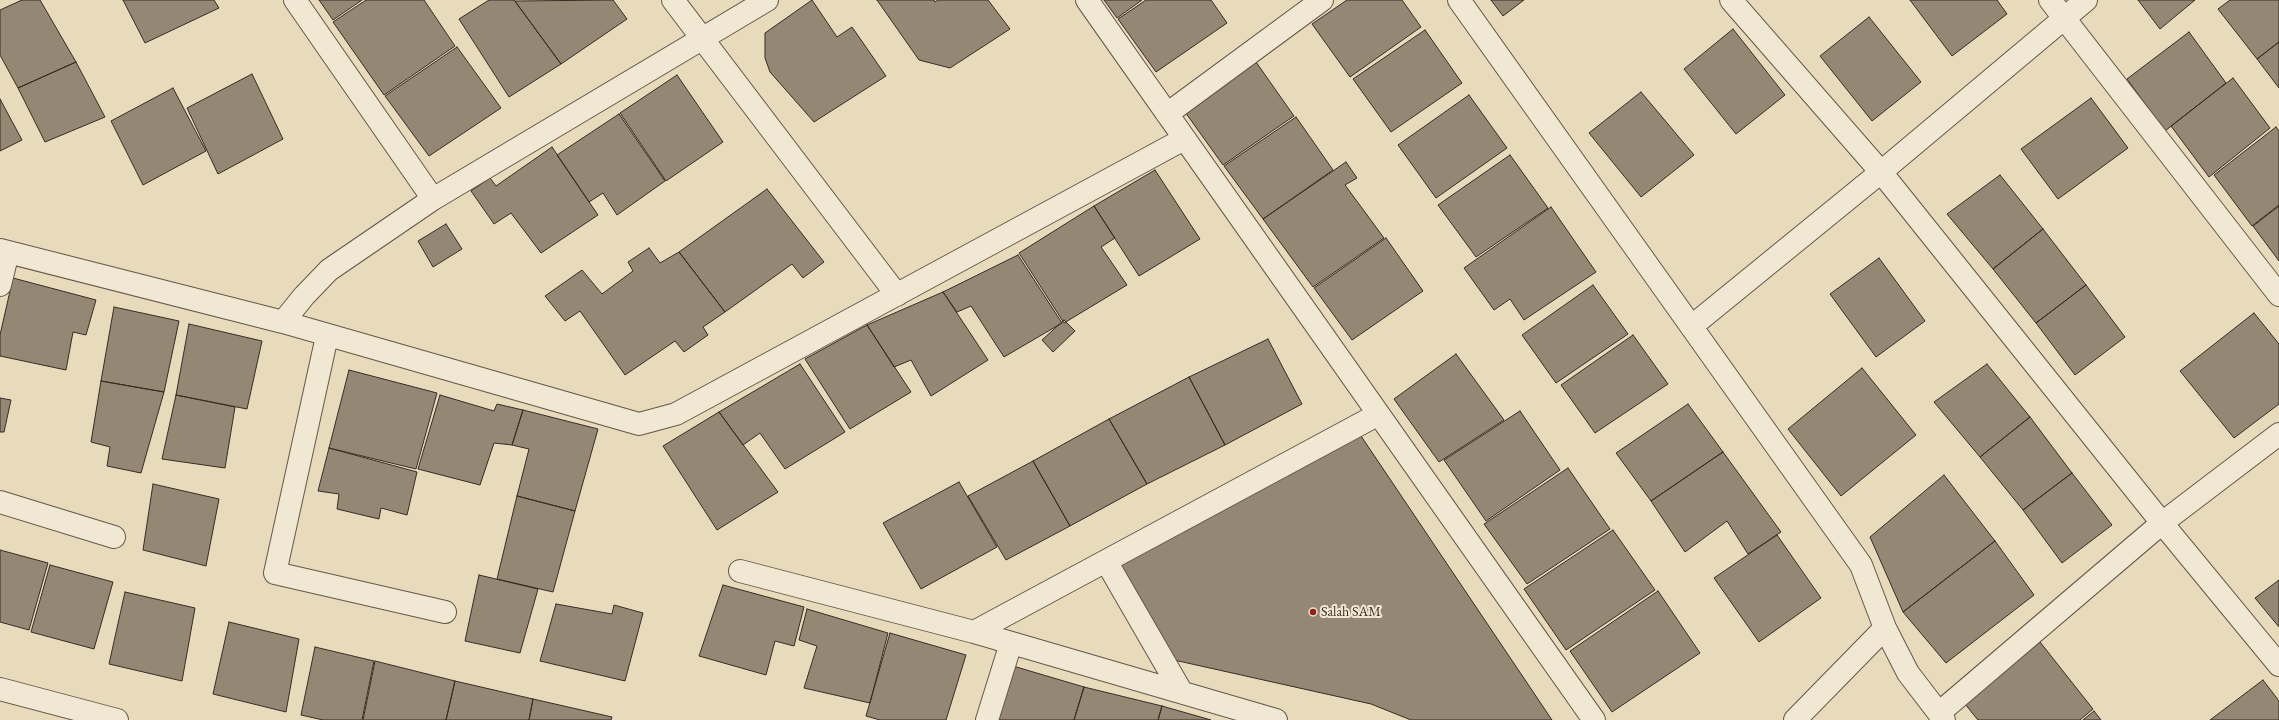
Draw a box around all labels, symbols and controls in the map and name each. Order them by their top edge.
place label: Salah SAM [1321,604,1381,620]
marker: Salah SAM [1308,607,1318,617]

